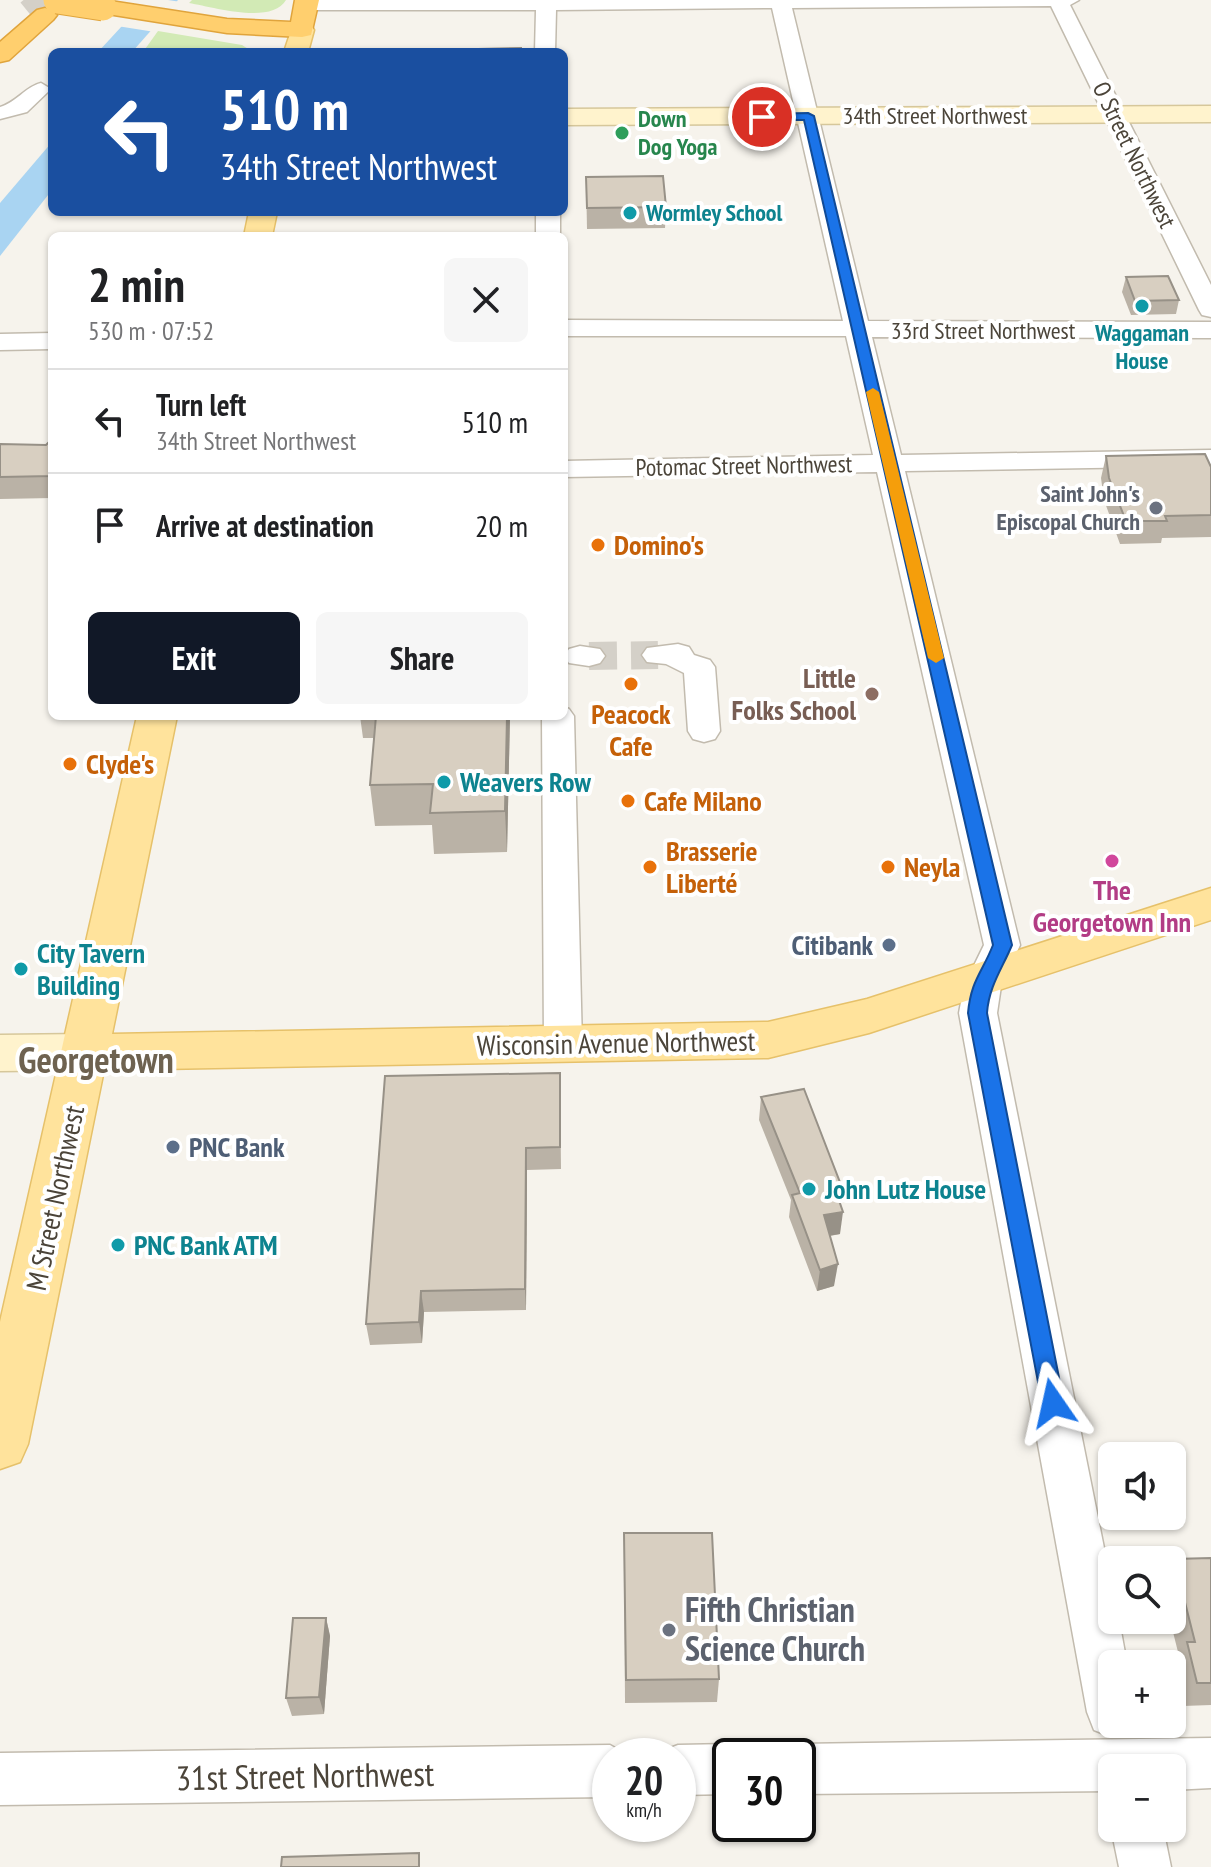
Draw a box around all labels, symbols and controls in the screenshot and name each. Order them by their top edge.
text: 510 m [220,73,349,145]
street label: O Street Northwest [1086,76,1183,233]
icon: left [88,80,192,184]
pin [728,83,796,151]
icon: arrive [740,95,784,139]
street label: 34th Street Northwest [843,100,1028,131]
place label: Down Dog Yoga [638,103,717,162]
marker: Down Dog Yoga [613,124,631,142]
text: 34th Street Northwest [220,143,497,190]
place label: Wormley School [645,197,782,228]
marker: Wormley School [621,204,639,222]
text: 2 min [88,253,185,315]
button: close [444,258,528,342]
marker: Waggaman House [1133,297,1151,315]
text: 530 m · 07:52 [88,314,214,347]
street label: 33rd Street Northwest [891,315,1076,346]
place label: Waggaman House [1094,317,1189,376]
text: Turn left [156,385,246,424]
icon: left [88,399,132,443]
text: 510 m [462,402,528,441]
text: 34th Street Northwest [156,424,356,457]
street label: Potomac Street Northwest [635,448,853,483]
place label: Saint John's Episcopal Church [997,478,1140,537]
marker: Saint John's Episcopal Church [1147,499,1165,517]
icon: arrive [88,503,132,547]
text: Arrive at destination [156,506,374,545]
text: 20 m [475,506,528,545]
place label: Domino's [614,526,704,563]
marker: Domino's [589,536,607,554]
button: Exit [88,612,300,704]
button: Share [316,612,528,704]
place label: Little Folks School [732,659,856,728]
marker: Peacock Cafe [622,675,640,693]
marker: Little Folks School [863,685,881,703]
place label: Peacock Cafe [591,695,671,764]
place label: Clyde's [86,745,154,782]
marker: Clyde's [61,755,79,773]
place label: Weavers Row [459,763,591,800]
marker: Weavers Row [435,773,453,791]
place label: Cafe Milano [644,782,762,819]
marker: Cafe Milano [619,792,637,810]
place label: Brasserie Liberté [666,832,758,901]
place label: Neyla [904,848,960,885]
marker: The Georgetown Inn [1103,852,1121,870]
marker: Brasserie Liberté [641,858,659,876]
marker: Neyla [879,858,897,876]
place label: The Georgetown Inn [1033,871,1191,940]
place label: Citibank [791,926,873,963]
place label: City Tavern Building [37,934,145,1003]
marker: Citibank [880,936,898,954]
marker: City Tavern Building [12,960,30,978]
street label: Wisconsin Avenue Northwest [476,1022,756,1063]
district label: Georgetown [18,1036,174,1083]
street label: M Street Northwest [17,1102,92,1294]
place label: PNC Bank [189,1128,285,1165]
marker: PNC Bank [164,1138,182,1156]
place label: John Lutz House [824,1170,986,1207]
marker: John Lutz House [800,1180,818,1198]
place label: PNC Bank ATM [134,1226,278,1263]
marker: PNC Bank ATM [109,1236,127,1254]
position arrow [1011,1361,1095,1445]
map controls [1098,1442,1186,1842]
button: sound [1098,1442,1186,1530]
button: search [1098,1546,1186,1634]
place label: Fifth Christian Science Church [685,1587,865,1670]
marker: Fifth Christian Science Church [660,1621,678,1639]
button: + [1098,1650,1186,1738]
speed limit sign: 30 [712,1738,816,1842]
street label: 31st Street Northwest [175,1751,435,1799]
text: 20 [625,1754,663,1806]
button: − [1098,1754,1186,1842]
text: km/h [626,1797,662,1823]

